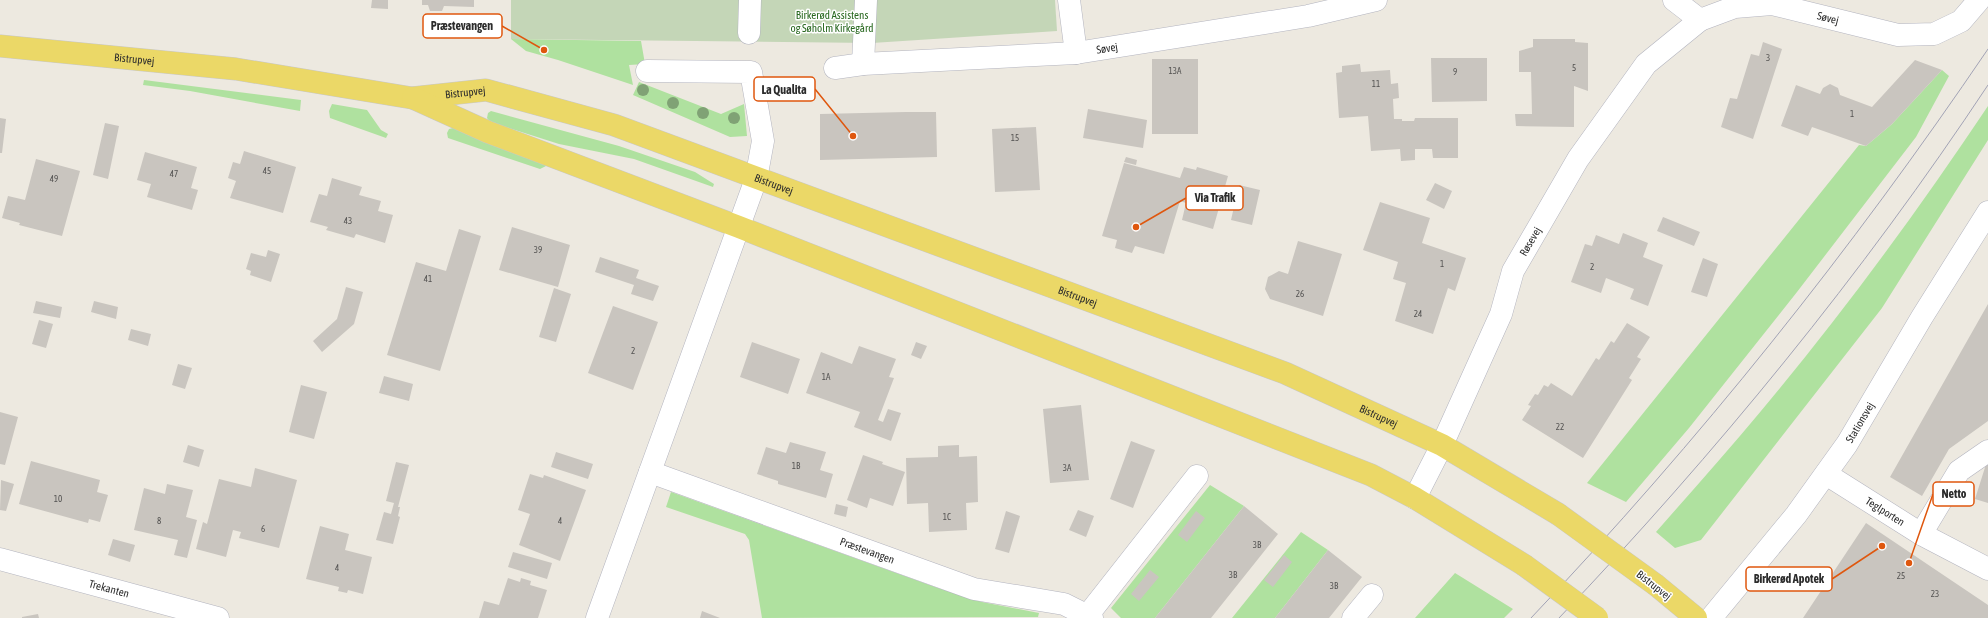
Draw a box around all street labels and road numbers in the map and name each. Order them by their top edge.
street label: Søvej [1816,9,1840,26]
street label: Søvej [1095,40,1119,56]
street label: Bistrupvej [114,51,155,67]
street label: Bistrupvej [444,84,486,100]
street label: Bistrupvej [753,171,795,197]
street label: Røsevej [1517,225,1543,258]
street label: Bistrupvej [1057,284,1099,309]
street label: Stationsvej [1843,400,1876,445]
street label: Bistrupvej [1358,402,1400,430]
street label: Teglporten [1863,495,1907,528]
street label: Præstevangen [838,535,896,566]
street label: Bistrupvej [1634,568,1674,602]
street label: Trekanten [88,577,130,600]

